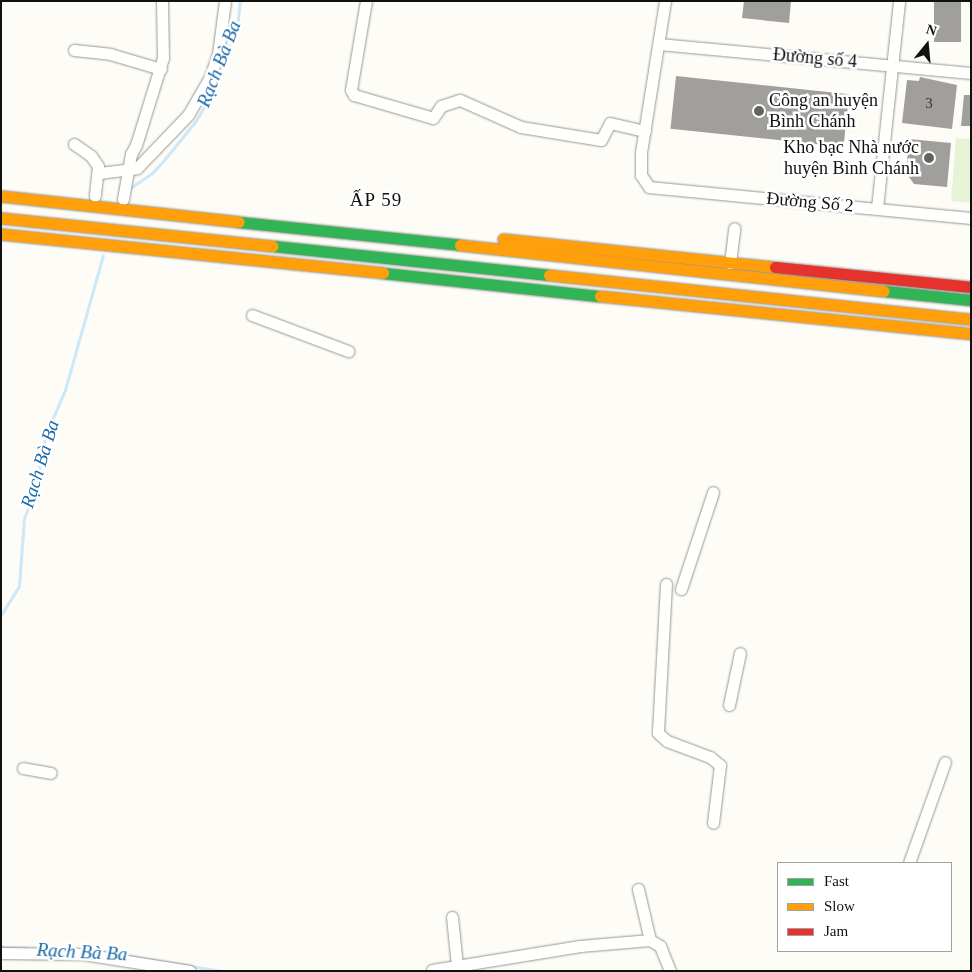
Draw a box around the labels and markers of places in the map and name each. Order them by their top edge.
place label: Công an huyện Bình Chánh [769,90,878,132]
marker: Công an huyện Bình Chánh [753,105,765,117]
place label: Kho bạc Nhà nước huyện Bình Chánh [783,137,919,180]
marker: Kho bạc Nhà nước huyện Bình Chánh [923,152,935,164]

